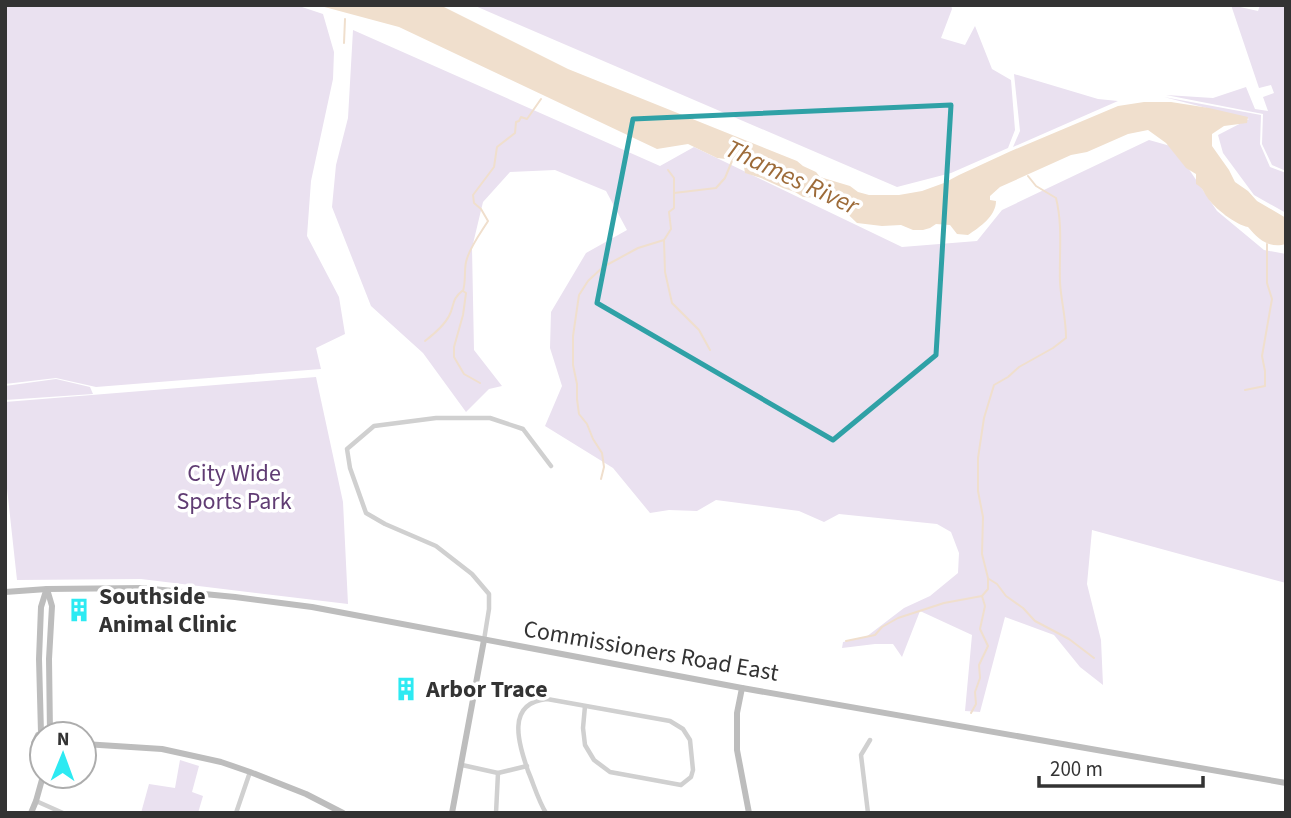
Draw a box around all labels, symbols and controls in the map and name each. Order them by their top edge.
water label: Thames River [719,130,866,224]
park label: City Wide Sports Park [176,456,292,519]
place label: Southside Animal Clinic [98,579,237,642]
building icon: Southside Animal Clinic [65,596,93,624]
street label: Commissioners Road East [521,611,781,691]
place label: Arbor Trace [425,672,548,707]
building icon: Arbor Trace [392,675,420,703]
north arrow [28,720,98,790]
text: N [57,726,70,753]
scale bar [1039,744,1204,788]
text: 200 m [1050,754,1103,784]

